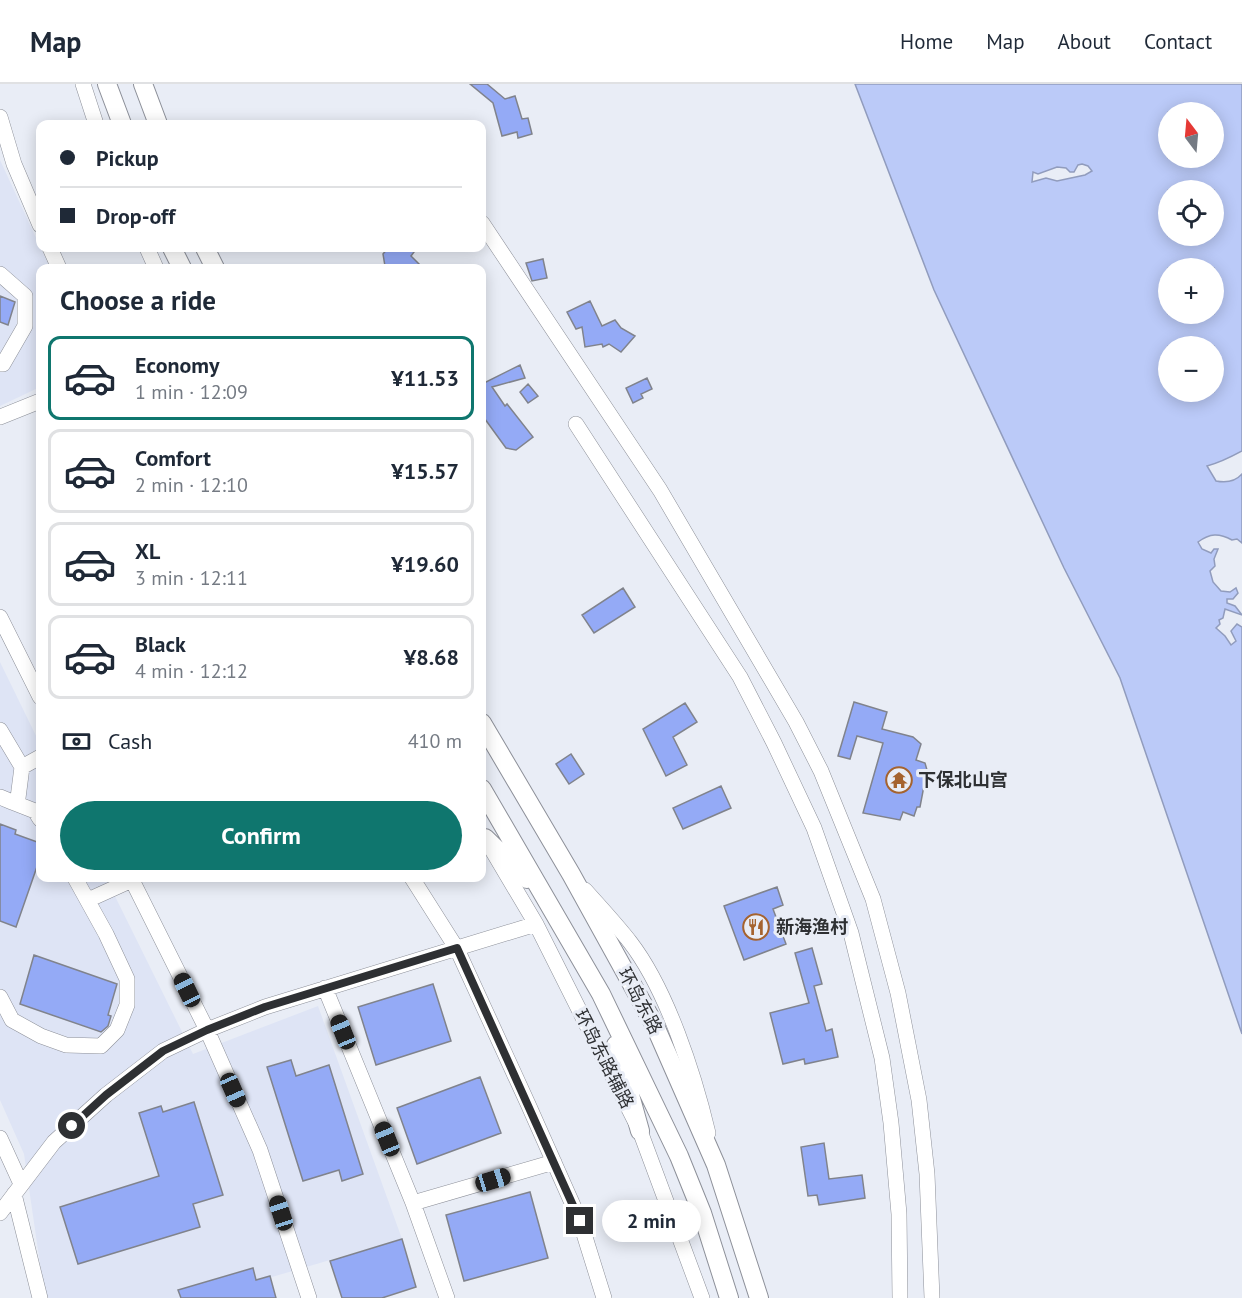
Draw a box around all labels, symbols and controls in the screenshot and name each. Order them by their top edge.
text: Map [30,23,81,60]
text: Home [900,28,953,55]
text: Map [986,28,1025,55]
text: About [1058,28,1111,55]
text: Contact [1144,28,1212,55]
north arrow [1158,102,1224,168]
map controls [1158,102,1224,402]
text: Pickup [96,144,159,172]
button: locate [1158,180,1224,246]
text: Drop-off [96,202,175,230]
button: + [1158,258,1224,324]
text: Choose a ride [60,283,216,317]
button: − [1158,336,1224,402]
icon: car [63,351,117,405]
text: Economy [135,351,219,379]
text: ¥11.53 [391,364,459,392]
text: 1 min · 12:09 [135,379,248,405]
icon: car [63,444,117,498]
text: Comfort [135,444,211,472]
text: ¥15.57 [391,457,459,485]
text: 2 min · 12:10 [135,472,248,498]
icon: car [63,537,117,591]
text: XL [135,537,160,565]
text: ¥19.60 [391,550,459,578]
text: 3 min · 12:11 [135,565,248,591]
icon: car [63,630,117,684]
text: Black [135,630,186,658]
text: ¥8.68 [404,643,459,671]
text: 4 min · 12:12 [135,658,248,684]
icon: cash [60,725,93,758]
text: Cash [108,727,152,755]
text: 410 m [408,728,462,754]
temple icon: 下保北山宫 [884,765,914,795]
place label: 下保北山宫 [918,768,1008,791]
button: Confirm [60,801,462,870]
restaurant icon: 新海渔村 [741,912,771,942]
place label: 新海渔村 [776,915,848,938]
street label: 环岛东路 [613,964,667,1038]
car [171,970,203,1010]
street label: 环岛东路辅路 [570,1005,639,1112]
car [328,1012,358,1052]
car [217,1070,249,1110]
route start [58,1112,85,1139]
car [372,1119,402,1159]
car [473,1166,513,1194]
car [267,1193,295,1233]
callout: 2 min [601,1200,700,1242]
route end [566,1207,593,1234]
text: 2 min [627,1208,676,1234]

